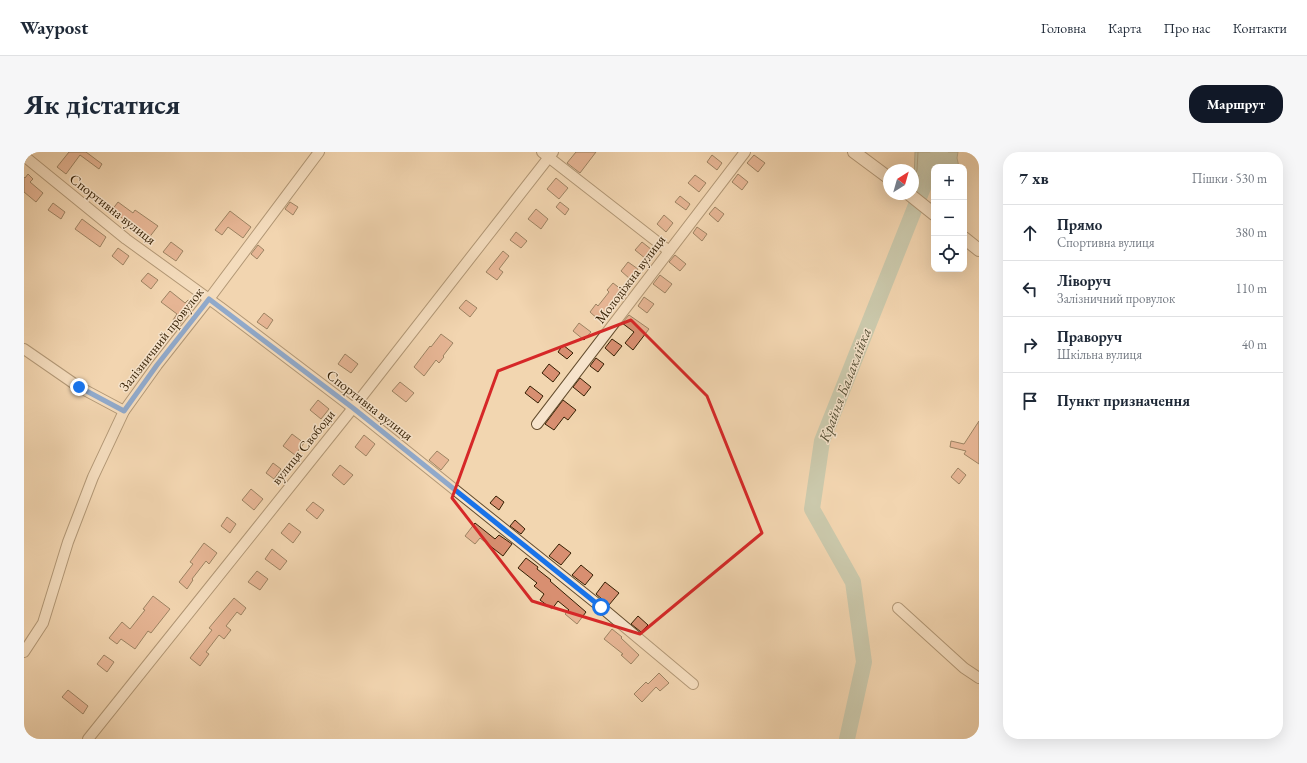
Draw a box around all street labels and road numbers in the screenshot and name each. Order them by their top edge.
street label: Спортивна вулиця [66,170,160,248]
street label: Молодіжна вулиця [591,231,669,327]
street label: Залізничний провулок [115,283,207,395]
street label: Спортивна вулиця [323,366,417,444]
street label: вулиця Свободи [267,405,339,488]

